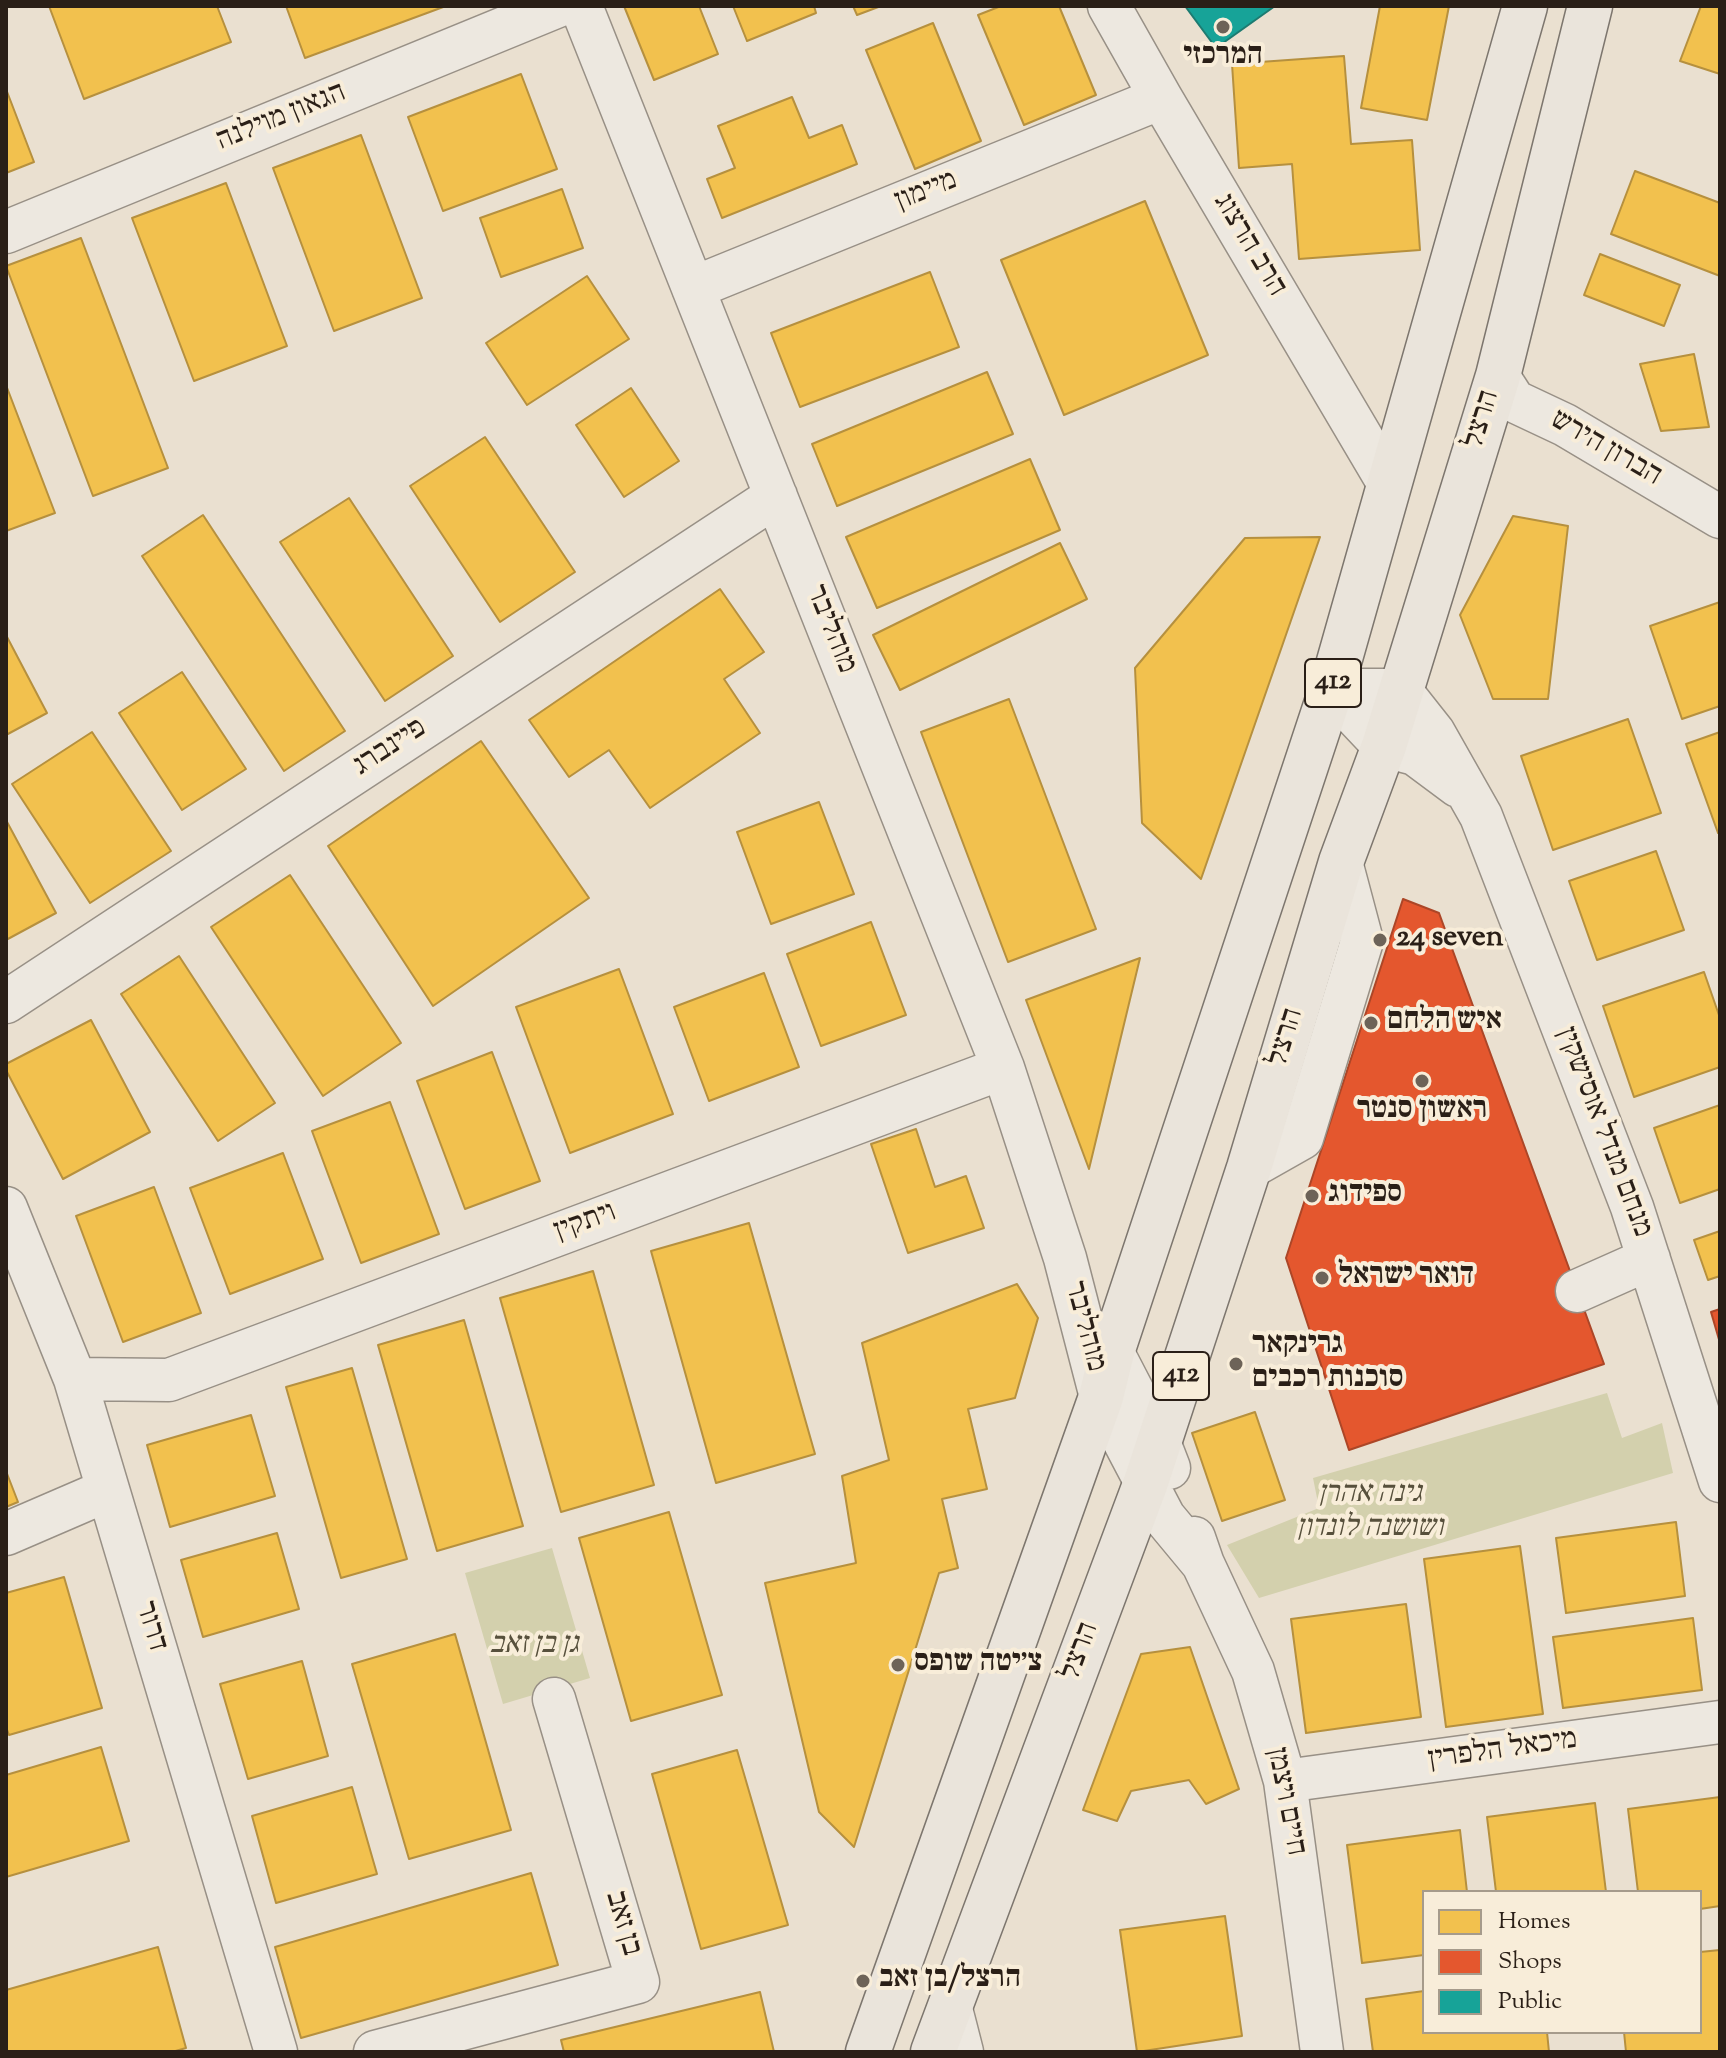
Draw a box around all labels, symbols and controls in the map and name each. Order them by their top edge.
marker: המרכזי [1214,18,1232,36]
place label: המרכזי [1183,40,1263,76]
street label: הגאון מוילנה [212,77,352,161]
street label: מיימון [891,164,963,222]
street label: הרב הרצוג [1203,188,1293,304]
street label: הרצל [1458,386,1510,454]
street label: הברון הירש [1543,404,1667,496]
street label: מוהליבר [795,581,863,679]
road number: 412 [1305,659,1361,707]
street label: פיינברג [348,712,434,786]
place label: 24 seven [1396,922,1503,958]
marker: 24 seven [1371,931,1389,949]
street label: הרצל [1262,1004,1314,1072]
place label: איש הלחם [1387,1005,1502,1041]
marker: איש הלחם [1362,1014,1380,1032]
street label: מנחם מנדל אוסישקין [1545,1023,1659,1243]
marker: ראשון סנטר [1413,1072,1431,1090]
place label: ראשון סנטר [1357,1094,1487,1130]
place label: ספידוג [1328,1178,1402,1214]
marker: ספידוג [1303,1187,1321,1205]
street label: ויתקין [550,1196,622,1252]
place label: דואר ישראל [1338,1260,1474,1296]
marker: דואר ישראל [1313,1269,1331,1287]
street label: מוהליבר [1054,1278,1112,1376]
place label: גרינקאר סוכנות רכבים [1252,1329,1404,1400]
road number: 412 [1153,1352,1209,1400]
marker: גרינקאר סוכנות רכבים [1227,1355,1245,1373]
park label: גינה אהרן ושושנה לונדון [1297,1478,1443,1548]
street label: דרור [124,1598,174,1656]
street label: הרצל [1055,1618,1109,1686]
park label: גן בן זאב [489,1629,579,1665]
place label: צ׳יטה שופס [914,1647,1042,1683]
marker: צ׳יטה שופס [889,1656,907,1674]
street label: מיכאל הלפרין [1426,1724,1580,1780]
street label: חיים ויצמן [1256,1745,1312,1859]
street label: בן זאב [595,1887,647,1961]
legend [1422,1890,1702,2034]
text: Homes [1498,1905,1570,1939]
text: Shops [1498,1945,1562,1979]
place label: הרצל/בן זאב [879,1963,1021,1999]
marker: הרצל/בן זאב [854,1972,872,1990]
text: Public [1498,1985,1562,2019]

